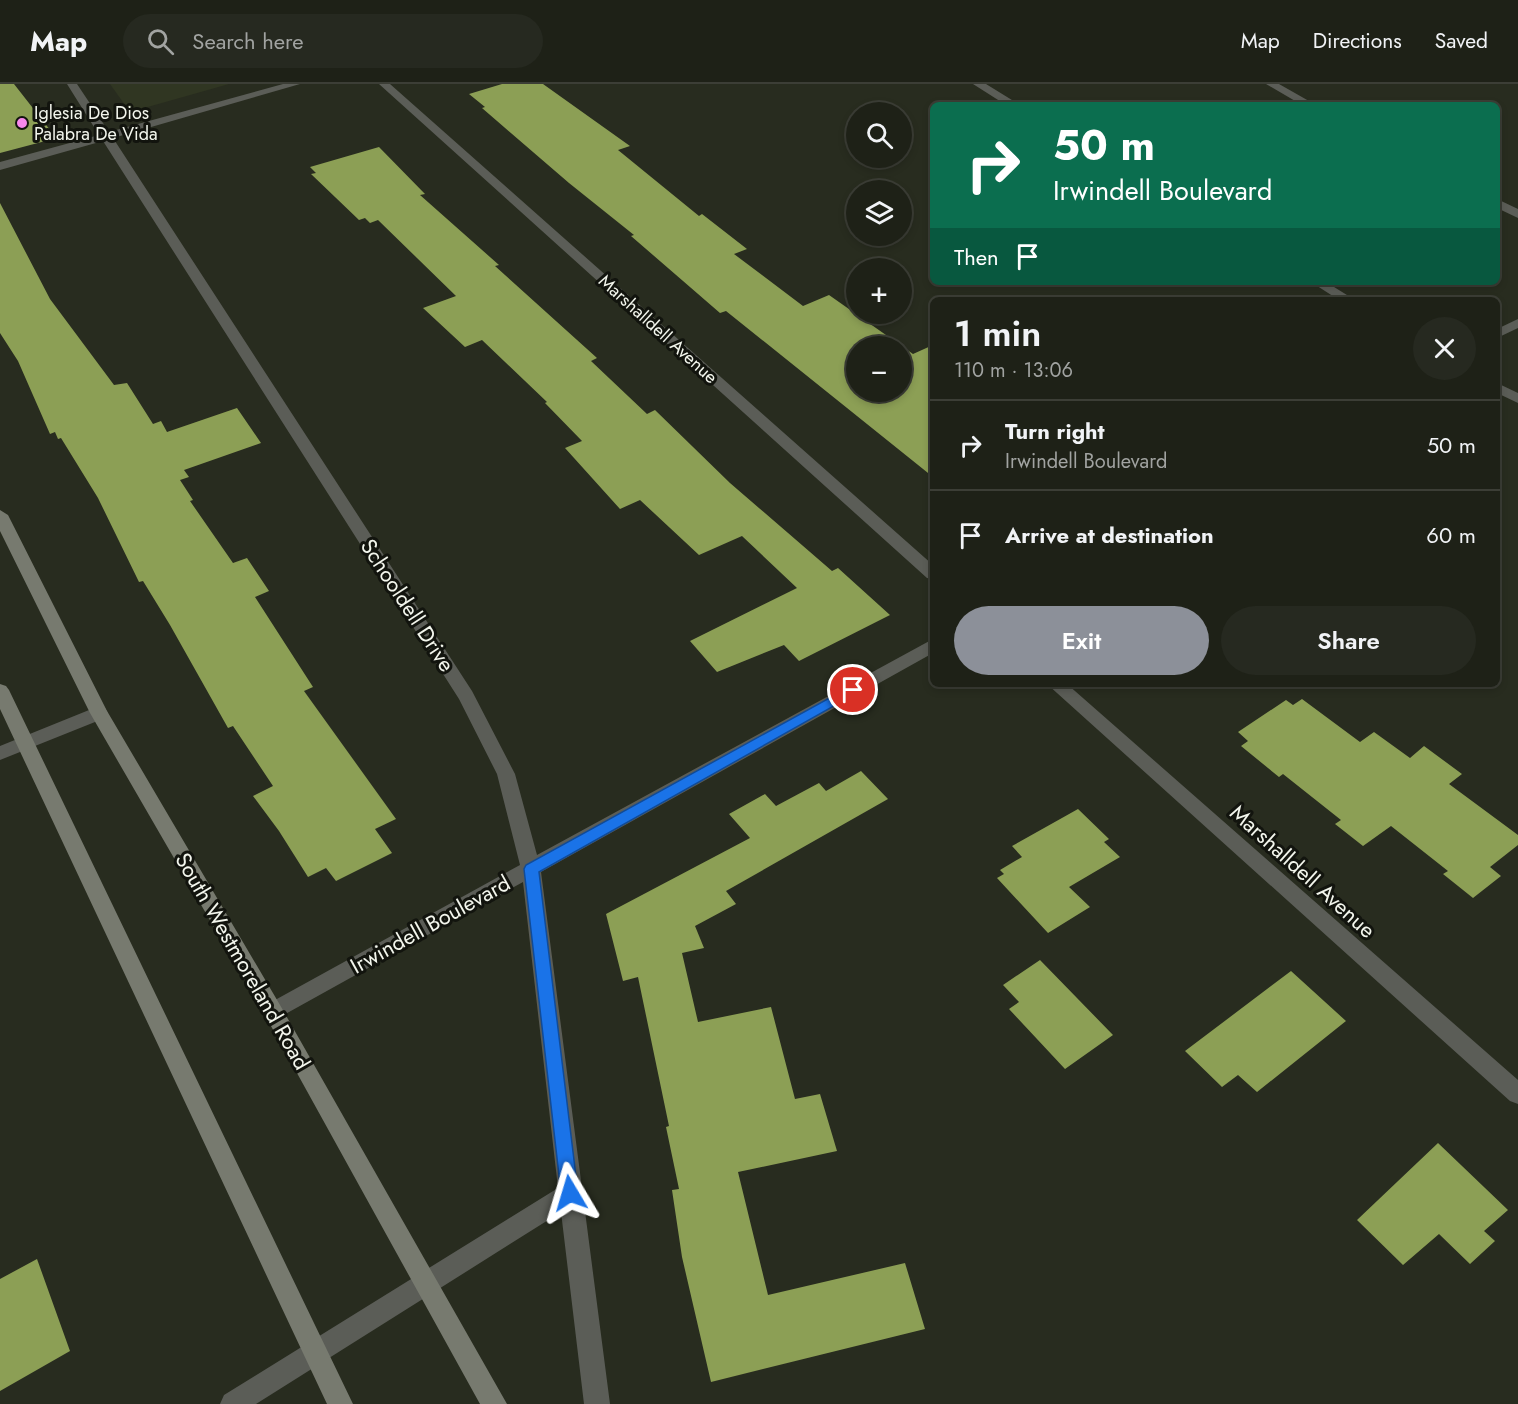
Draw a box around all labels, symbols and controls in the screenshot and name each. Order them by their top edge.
search box [123,14,543,68]
text: Map [30,21,87,62]
icon: search [144,25,177,58]
text: Search here [192,25,304,57]
text: Map [1241,26,1280,56]
text: Directions [1313,26,1402,56]
text: Saved [1435,26,1488,56]
place label: Iglesia De Dios Palabra De Vida [34,100,158,147]
map controls [846,102,912,402]
button: search [846,102,912,168]
text: 50 m [1053,115,1155,176]
marker: Iglesia De Dios Palabra De Vida [15,116,29,130]
icon: right [954,126,1032,204]
text: Irwindell Boulevard [1053,171,1272,210]
button: layers [846,180,912,246]
icon: arrive [1011,240,1044,273]
text: Then [954,241,999,273]
button: + [846,258,912,324]
street label: Marshalldell Avenue [593,268,723,390]
text: 1 min [954,307,1041,359]
button: close [1413,317,1476,380]
button: − [846,336,912,402]
text: 110 m · 13:06 [954,356,1073,385]
text: Turn right [1005,415,1105,447]
icon: right [954,429,987,462]
text: 50 m [1427,429,1476,461]
text: Irwindell Boulevard [1005,447,1167,476]
icon: arrive [954,519,987,552]
text: Arrive at destination [1005,519,1214,551]
text: 60 m [1426,519,1476,551]
street label: Schooldell Drive [353,532,463,678]
button: Exit [954,606,1209,675]
button: Share [1221,606,1476,675]
pin [827,664,878,715]
icon: arrive [836,673,869,706]
street label: Marshalldell Avenue [1223,797,1383,945]
street label: South Westmoreland Road [168,846,318,1076]
street label: Irwindell Boulevard [344,867,516,981]
position arrow [538,1161,602,1225]

